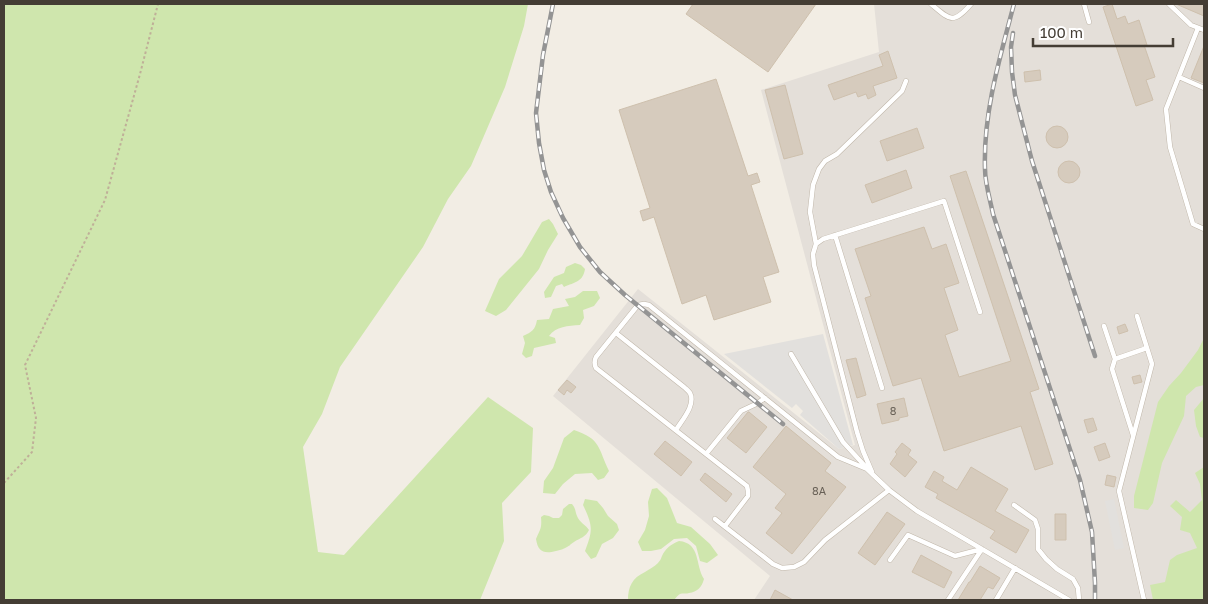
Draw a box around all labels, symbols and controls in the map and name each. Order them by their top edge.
scale bar [1033,15,1173,47]
text: 100 m [1040,23,1083,41]
house number: 8 [890,404,897,417]
house number: 8А [812,484,827,497]

